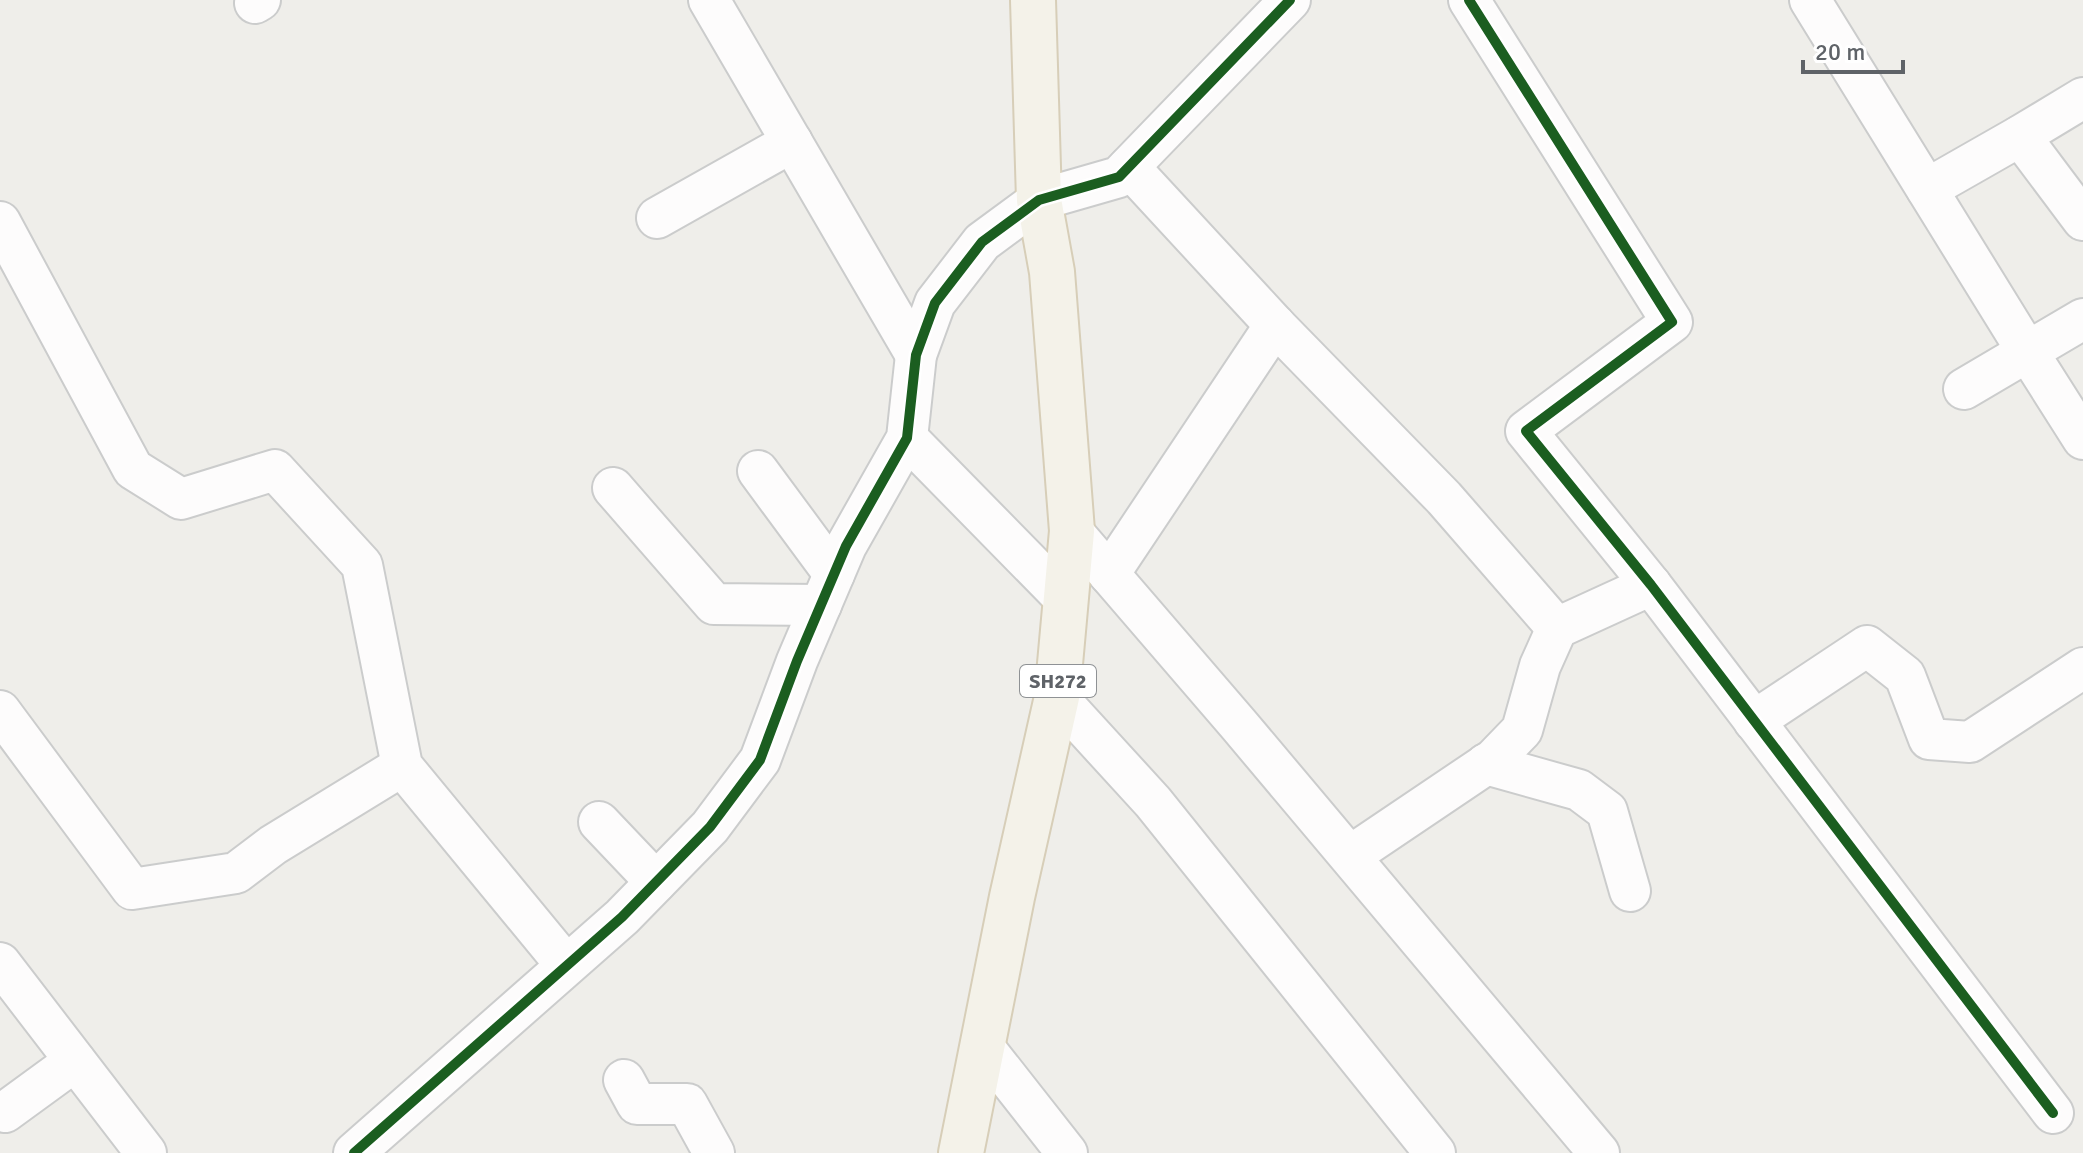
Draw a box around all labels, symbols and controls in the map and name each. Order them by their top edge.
scale bar [1803,24,1903,74]
text: 20 m [1815,37,1865,67]
road number: SH272 [1020,665,1096,697]

